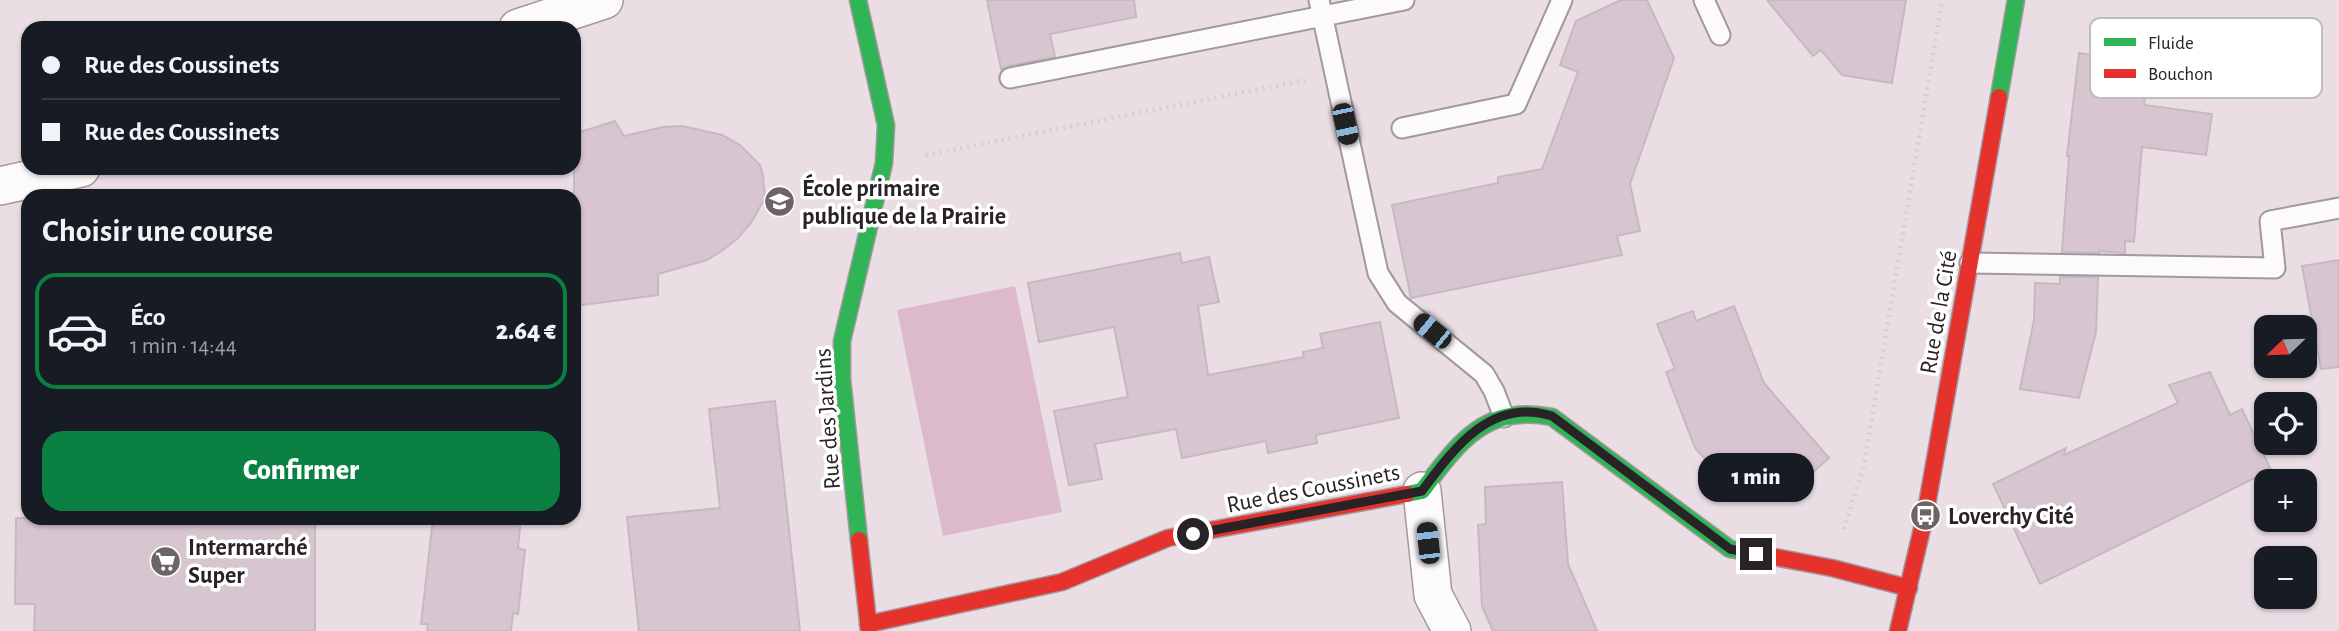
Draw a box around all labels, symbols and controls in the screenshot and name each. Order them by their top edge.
legend [2090,18,2322,98]
text: Fluide [2148,34,2194,53]
text: Rue des Coussinets [84,52,280,78]
text: Bouchon [2148,65,2213,84]
car [1331,101,1360,147]
text: Rue des Coussinets [84,119,280,145]
place label: École primaire publique de la Prairie [802,173,1006,229]
school or university icon: École primaire publique de la Prairie [762,185,796,219]
text: Choisir une course [42,215,273,247]
street label: Rue de la Cité [1916,248,1962,376]
icon: car [46,300,109,363]
text: Éco [130,304,166,330]
car [1410,310,1455,352]
north arrow [2254,315,2317,378]
map controls [2254,315,2317,609]
text: 2.64 € [496,318,556,344]
text: 1 min · 14:44 [130,335,237,358]
street label: Rue des Jardins [811,348,845,490]
button: locate [2254,392,2317,455]
button: Confirmer [42,431,560,511]
callout: 1 min [1698,452,1814,502]
street label: Rue des Coussinets [1225,460,1402,518]
text: 1 min [1732,466,1780,489]
button: + [2254,469,2317,532]
bus stop icon: Loverchy Cité [1908,499,1942,533]
place label: Loverchy Cité [1948,505,2074,529]
route start [1177,518,1209,550]
car [1416,521,1441,565]
place label: Intermarché Super [188,536,308,588]
route end [1740,538,1772,570]
supermarket icon: Intermarché Super [148,544,182,578]
button: − [2254,546,2317,609]

